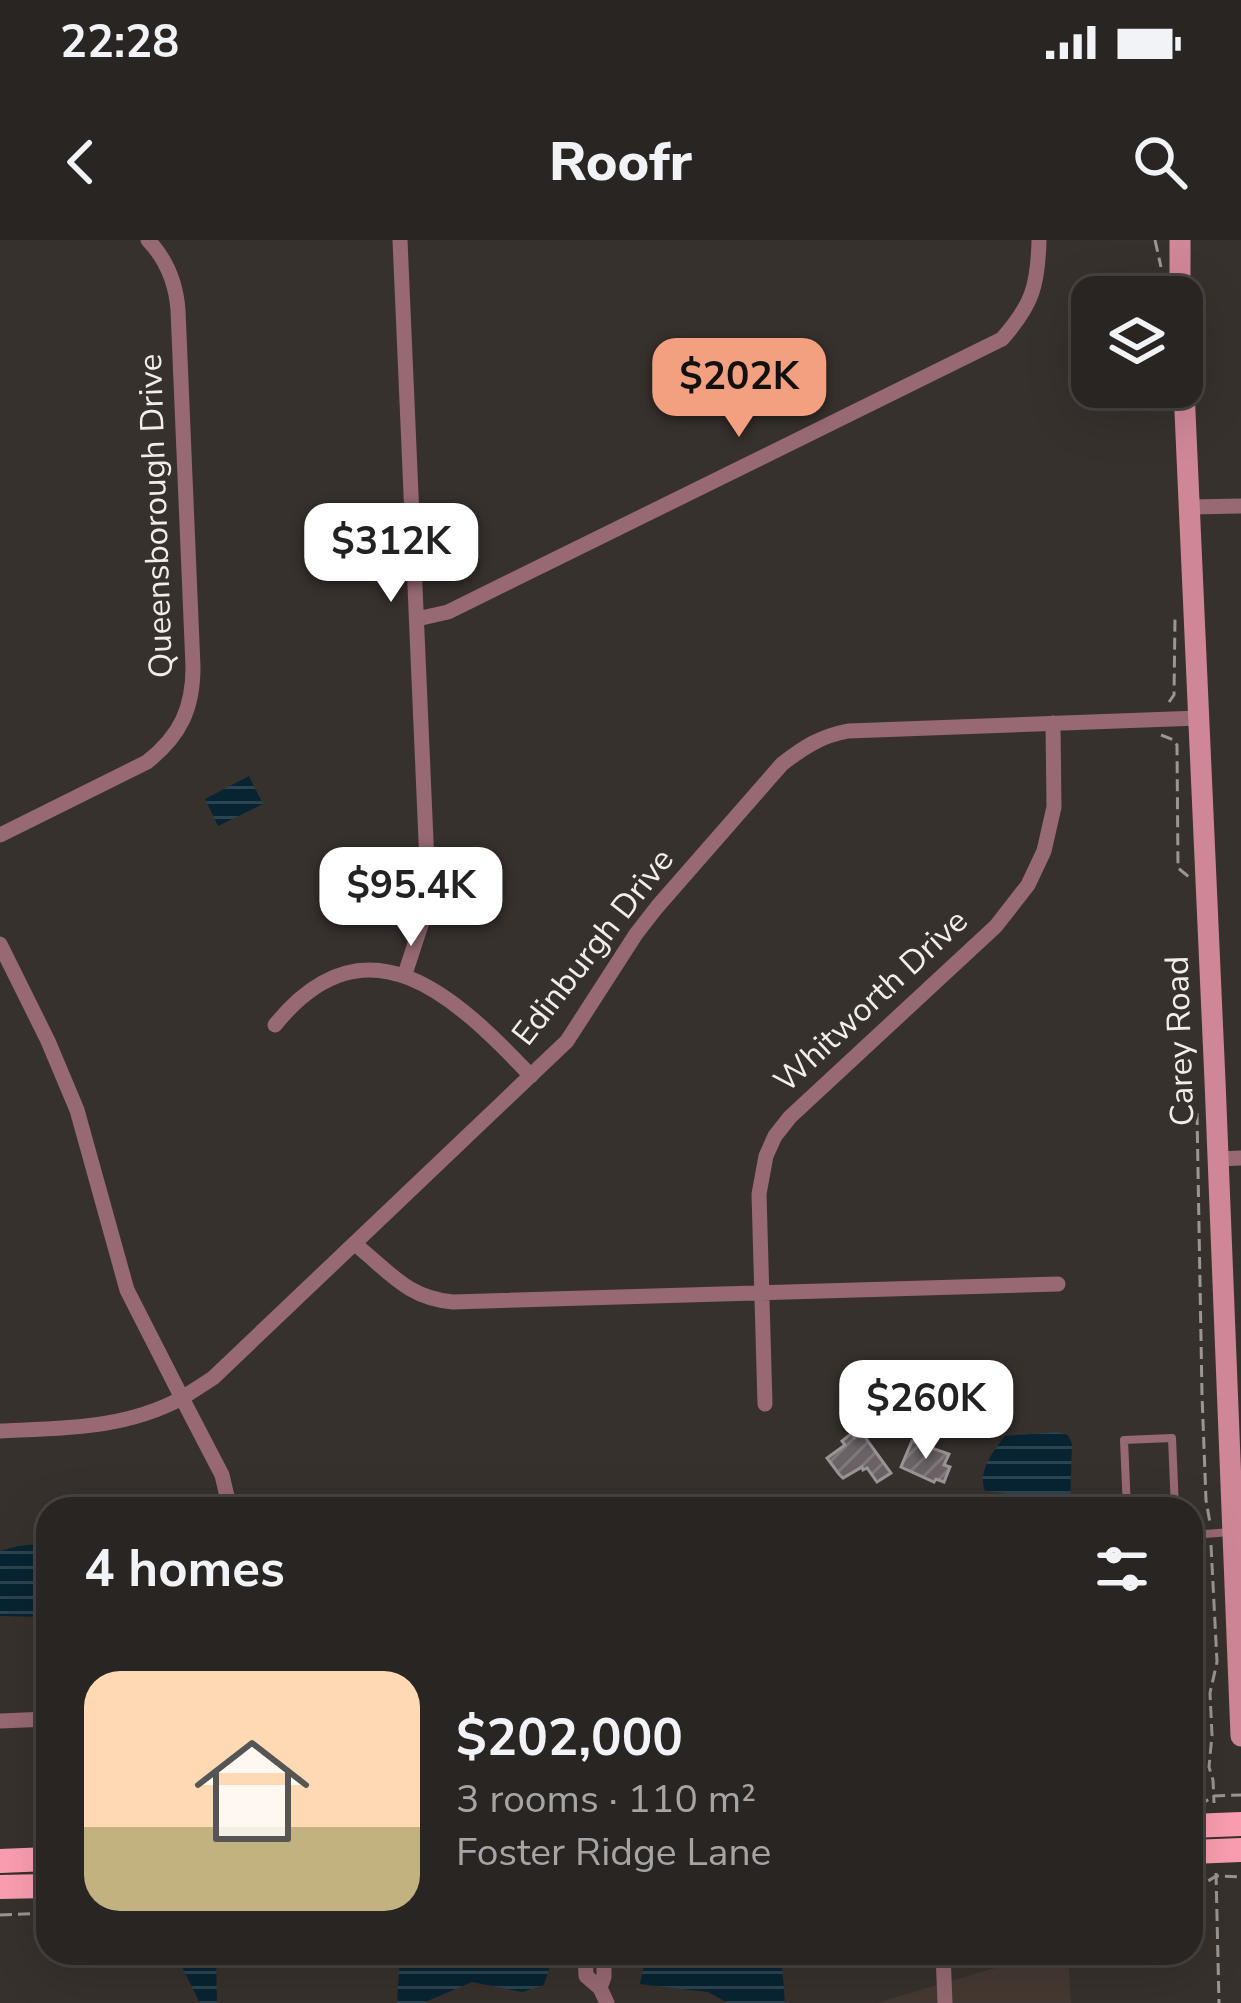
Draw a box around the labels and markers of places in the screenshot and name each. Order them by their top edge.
pin: $202K [655,338,823,440]
pin: $312K [307,503,475,605]
pin: $95.4K [313,847,509,949]
pin: $260K [842,1360,1010,1462]

